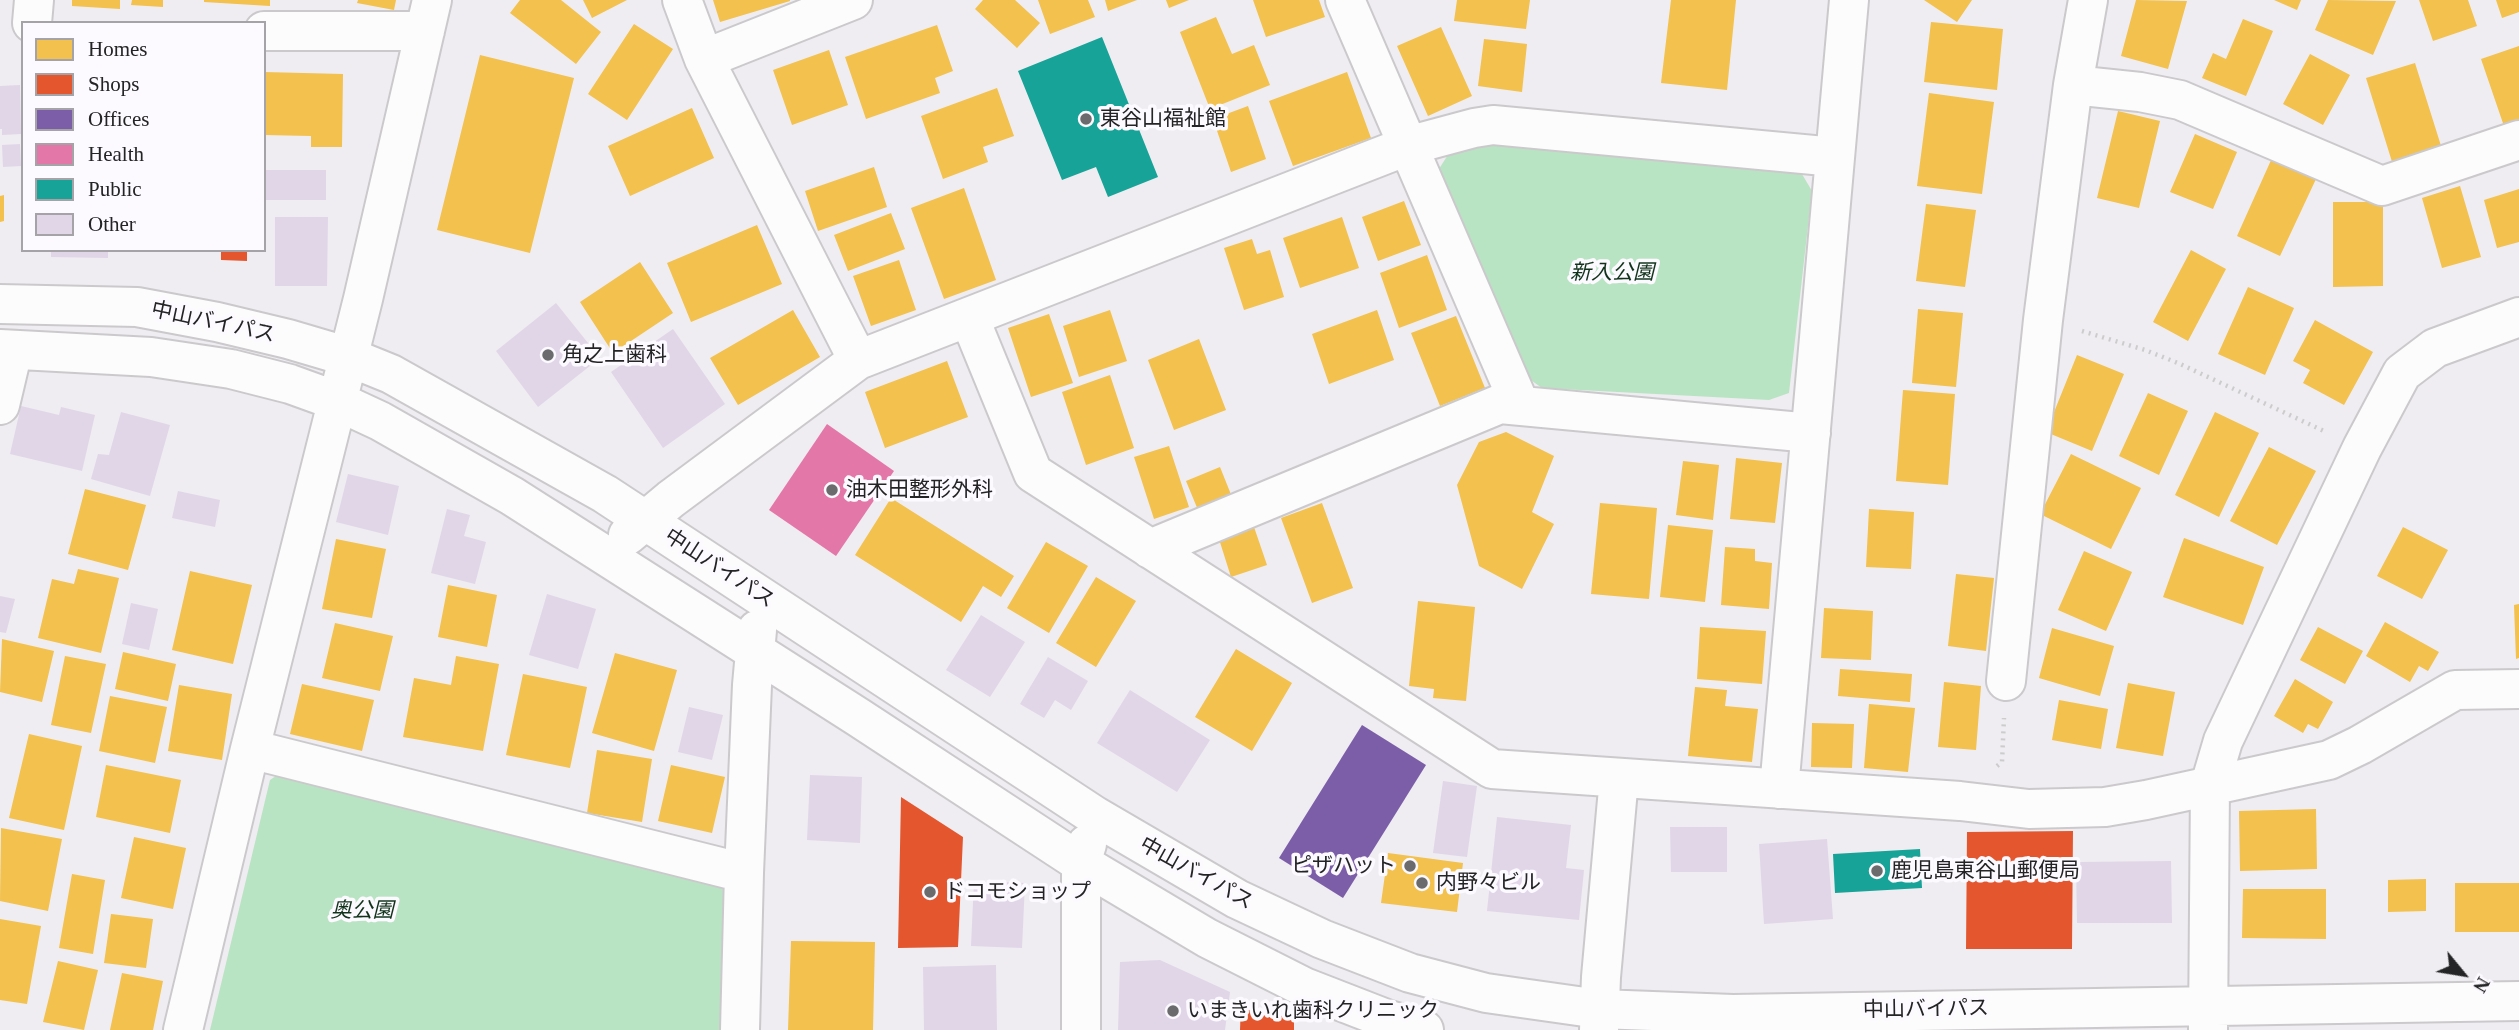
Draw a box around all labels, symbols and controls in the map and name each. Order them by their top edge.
legend [21,21,266,252]
text: Homes [88,37,148,61]
text: Shops [88,72,139,96]
place label: 東谷山福祉館 [1100,106,1226,132]
text: Offices [88,107,149,131]
marker: 東谷山福祉館 [1078,111,1094,127]
text: Health [88,142,144,166]
text: Public [88,177,142,201]
text: Other [88,212,136,236]
park label: 新入公園 [1570,260,1654,286]
street label: 中山バイパス [149,298,277,348]
place label: 角之上歯科 [562,342,667,368]
marker: 角之上歯科 [540,347,556,363]
place label: 油木田整形外科 [846,477,993,503]
marker: 油木田整形外科 [824,482,840,498]
street label: 中山バイパス [659,524,779,614]
street label: 中山バイパス [1135,832,1257,916]
place label: ピザハット [1291,853,1396,879]
marker: ピザハット [1402,858,1418,874]
place label: 鹿児島東谷山郵便局 [1891,858,2080,884]
marker: 鹿児島東谷山郵便局 [1869,863,1885,879]
place label: 内野々ビル [1436,870,1541,896]
marker: 内野々ビル [1414,875,1430,891]
place label: ドコモショップ [944,879,1091,905]
marker: ドコモショップ [922,884,938,900]
park label: 奥公園 [331,898,393,924]
north arrow [2428,939,2498,1009]
text: N [2469,974,2494,996]
street label: 中山バイパス [1863,996,1989,1024]
place label: いまきいれ歯科クリニック [1187,998,1439,1024]
marker: いまきいれ歯科クリニック [1165,1003,1181,1019]

